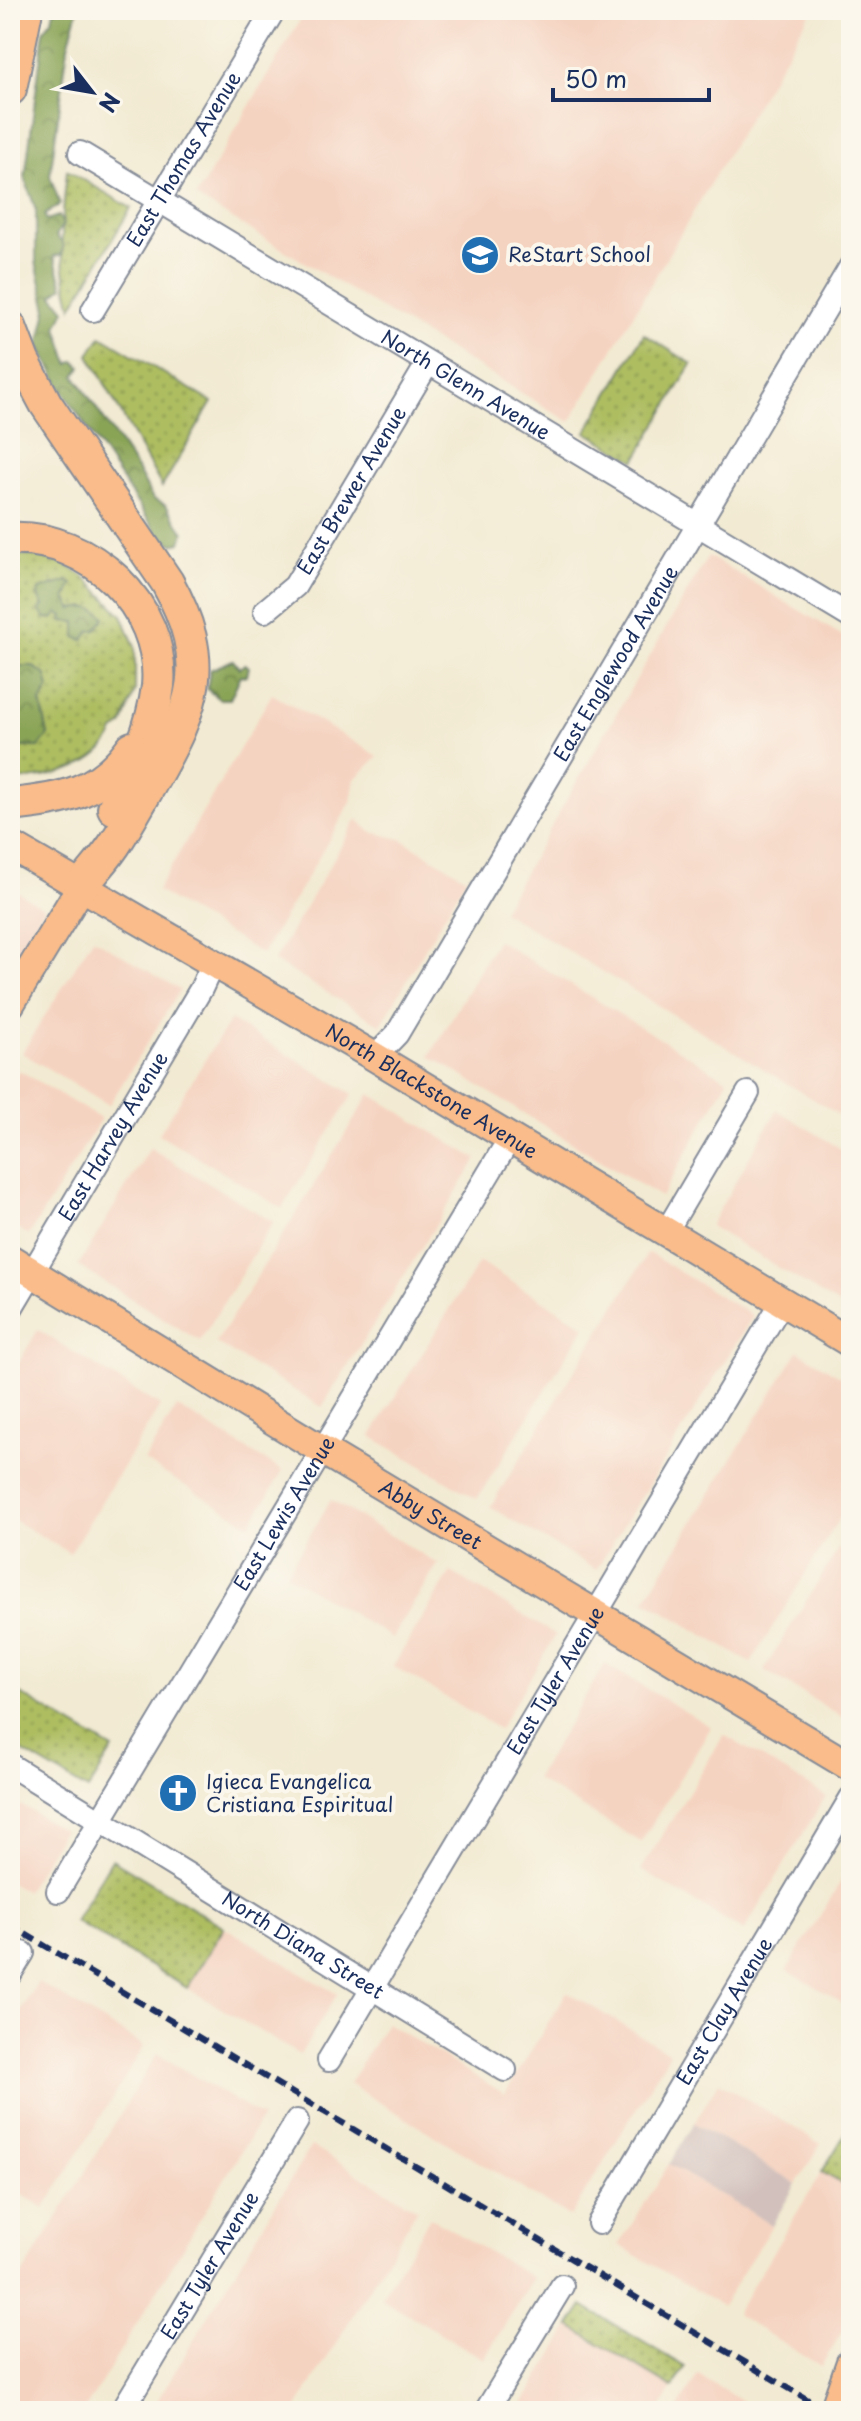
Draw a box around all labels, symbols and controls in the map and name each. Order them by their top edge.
north arrow [52,52,132,132]
scale bar [553,52,709,102]
text: 50 m [565,60,627,96]
street label: East Thomas Avenue [119,65,248,252]
text: N [92,87,129,119]
school or university icon: ReStart School [459,234,501,276]
place label: ReStart School [508,239,651,269]
street label: North Glenn Avenue [376,322,557,447]
street label: East Brewer Avenue [289,400,413,580]
street label: East Englewood Avenue [545,559,685,767]
street label: North Blackstone Avenue [320,1015,544,1165]
street label: East Harvey Avenue [50,1045,175,1226]
street label: East Lewis Avenue [226,1430,342,1596]
street label: Abby Street [374,1471,488,1557]
street label: East Tyler Avenue [499,1600,611,1760]
place label: Igieca Evangelica Cristiana Espiritual [206,1766,393,1819]
church icon: Igieca Evangelica Cristiana Espiritual [157,1772,199,1814]
street label: North Diana Street [217,1883,390,2006]
street label: East Clay Avenue [668,1931,779,2090]
street label: East Tyler Avenue [153,2185,265,2345]

